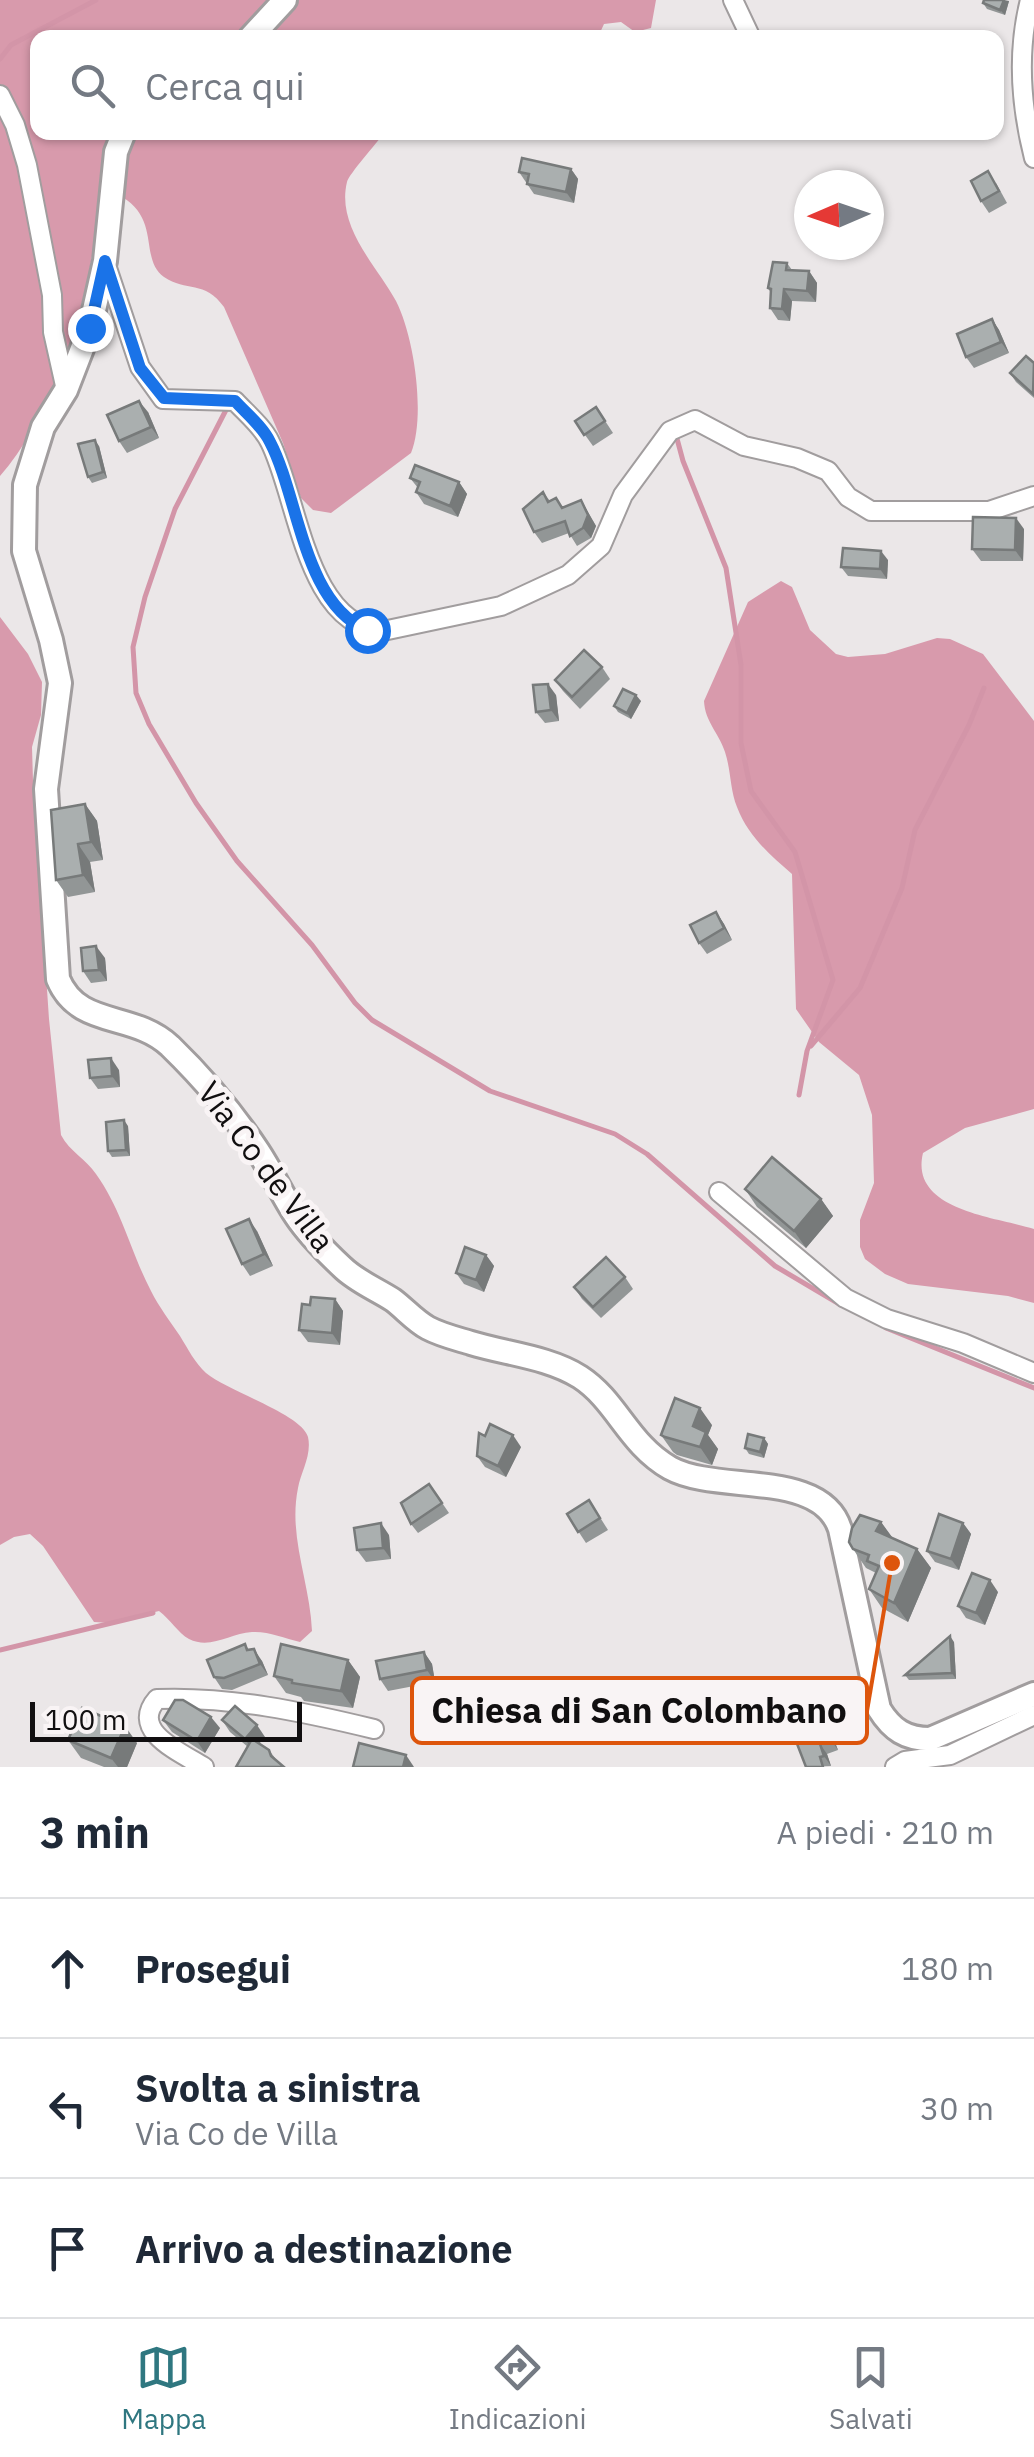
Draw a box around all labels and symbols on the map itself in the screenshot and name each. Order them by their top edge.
north arrow [794,170,884,260]
route end [68,306,114,352]
route start [345,608,391,654]
street label: Via Co de Villa [189,1073,345,1260]
callout: Chiesa di San Colombano [412,1678,867,1743]
text: Chiesa di San Colombano [431,1687,847,1733]
scale bar [30,1697,302,1742]

